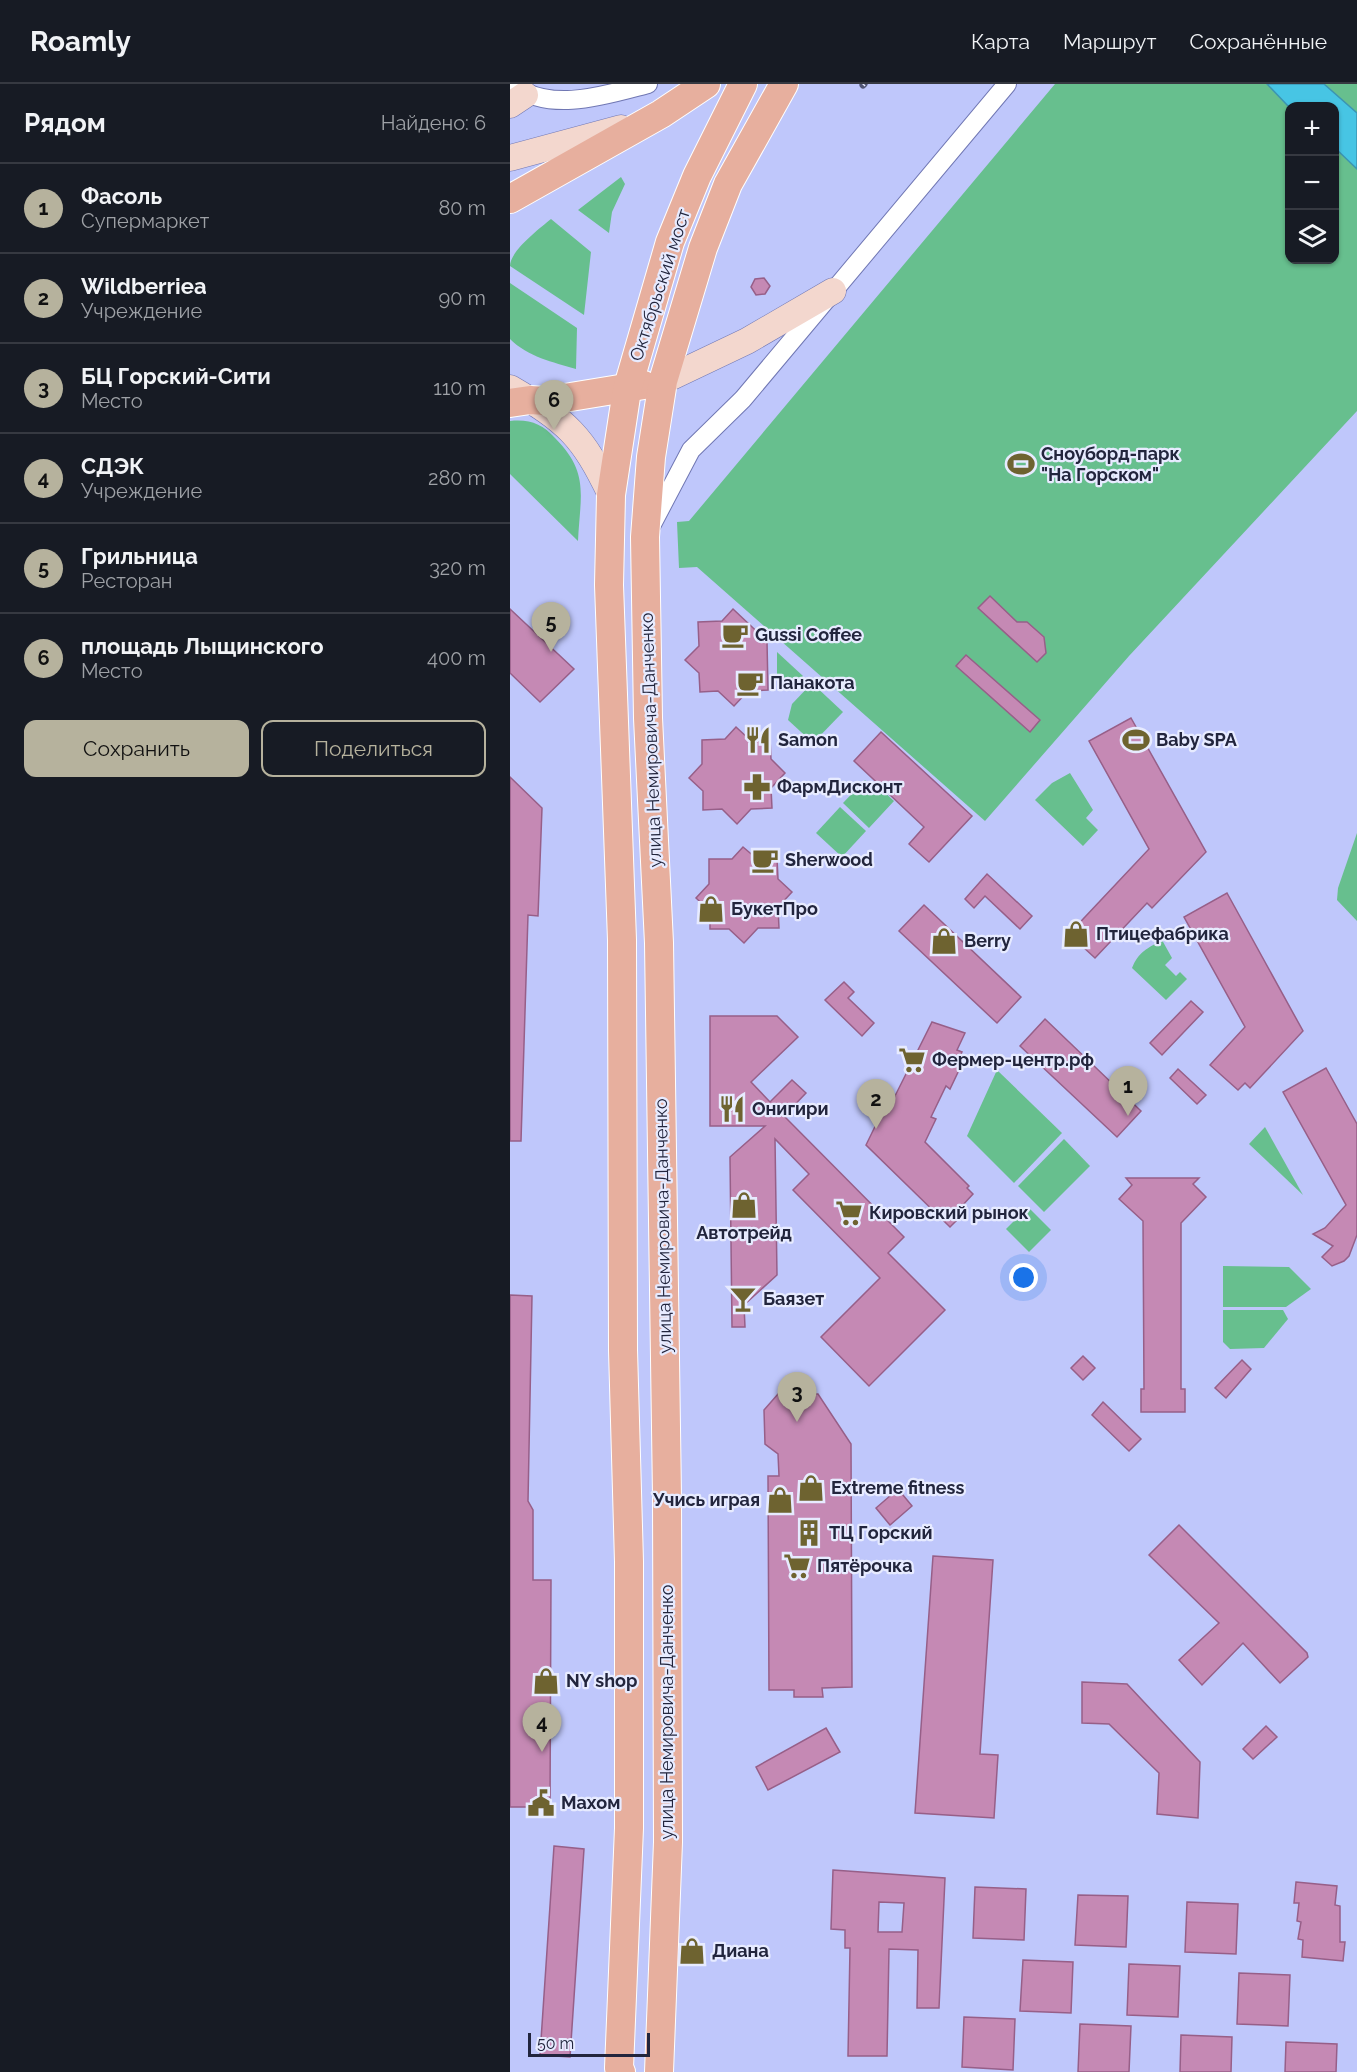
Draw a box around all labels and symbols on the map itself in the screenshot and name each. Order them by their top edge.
street label: Октябрьский мост [625,206,694,363]
pin: 6 [534,380,573,430]
place label: Сноуборд-парк "На Горском" [1041,443,1180,485]
sports icon: Сноуборд-парк "На Горском" [1006,449,1036,479]
pin: 5 [532,602,570,652]
street label: улица Немировича-Данченко [636,612,665,868]
cafe icon: Gussi Coffee [720,620,750,650]
place label: Gussi Coffee [755,624,862,645]
cafe icon: Панакота [735,668,765,698]
place label: Панакота [770,672,855,693]
restaurant icon: Samon [743,725,773,755]
sports icon: Baby SPA [1121,725,1151,755]
place label: Samon [778,729,838,750]
place label: Baby SPA [1156,729,1238,750]
pharmacy icon: ФармДисконт [742,772,772,802]
place label: ФармДисконт [777,776,903,797]
cafe icon: Sherwood [750,845,780,875]
place label: Sherwood [785,849,873,870]
shop icon: БукетПро [696,894,726,924]
place label: БукетПро [731,898,818,919]
shop icon: Птицефабрика [1061,919,1091,949]
place label: Птицефабрика [1096,923,1229,944]
shop icon: Berry [929,926,959,956]
place label: Berry [964,930,1011,951]
supermarket icon: Фермер-центр.рф [897,1045,927,1075]
place label: Фермер-центр.рф [932,1049,1094,1070]
pin: 1 [1108,1066,1148,1116]
pin: 2 [856,1080,896,1129]
restaurant icon: Онигири [717,1094,747,1124]
street label: улица Немировича-Данченко [650,1098,675,1354]
place label: Онигири [752,1098,829,1119]
shop icon: Автотрейд [729,1190,759,1220]
supermarket icon: Кировский рынок [834,1198,864,1228]
place label: Кировский рынок [869,1202,1029,1223]
place label: Автотрейд [696,1222,792,1243]
your location [1009,1263,1038,1292]
bar icon: Баязет [728,1284,758,1314]
place label: Баязет [763,1288,824,1309]
pin: 3 [778,1372,816,1422]
shop icon: Extreme fitness [796,1473,826,1503]
place label: Extreme fitness [831,1477,964,1498]
shop icon: Учись играя [765,1485,795,1515]
place label: Учись играя [652,1489,760,1510]
building icon: ТЦ Горский [794,1518,824,1548]
place label: ТЦ Горский [829,1522,933,1543]
supermarket icon: Пятёрочка [782,1551,812,1581]
place label: Пятёрочка [817,1555,913,1576]
street label: улица Немировича-Данченко [656,1584,677,1840]
shop icon: NY shop [531,1666,561,1696]
place label: NY shop [566,1670,637,1691]
pin: 4 [522,1702,561,1752]
public building icon: Махом [526,1788,556,1818]
place label: Махом [561,1792,620,1813]
shop icon: Диана [677,1936,707,1966]
place label: Диана [712,1940,769,1961]
scale bar [528,2030,650,2058]

